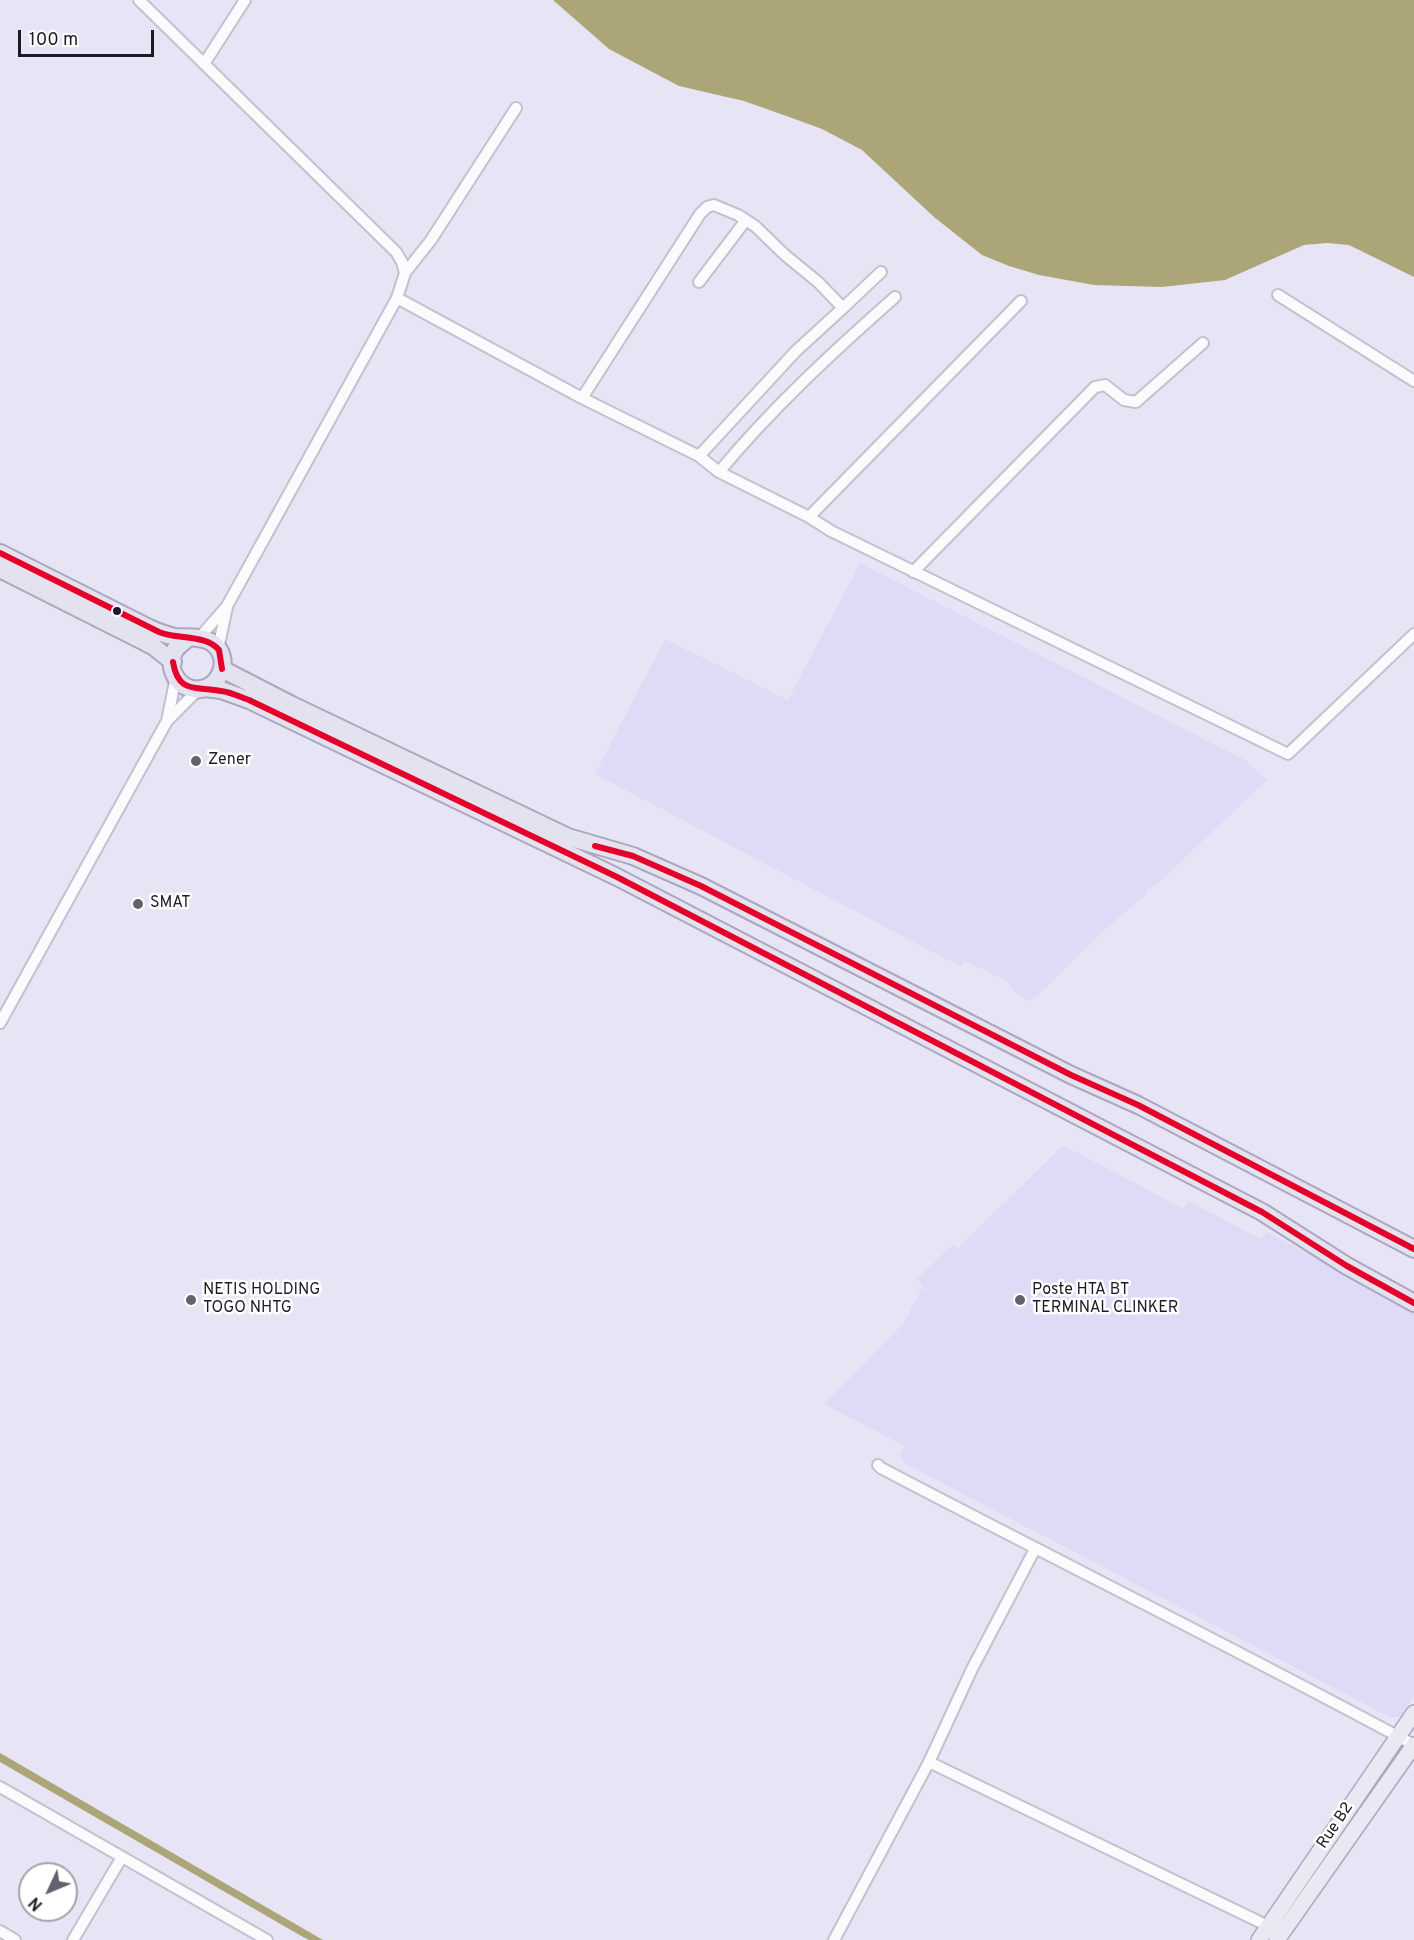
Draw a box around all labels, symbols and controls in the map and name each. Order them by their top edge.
scale bar [21,18,158,56]
text: 100 m [29,29,78,52]
unlabelled marker [111,605,123,617]
place label: Zener [208,751,251,771]
marker: Zener [189,754,203,768]
place label: SMAT [150,894,190,914]
marker: SMAT [131,897,145,911]
place label: NETIS HOLDING TOGO NHTG [203,1281,320,1319]
place label: Poste HTA BT TERMINAL CLINKER [1032,1281,1178,1319]
marker: NETIS HOLDING TOGO NHTG [184,1293,198,1307]
marker: Poste HTA BT TERMINAL CLINKER [1013,1293,1027,1307]
street label: Rue B2 [1314,1799,1358,1853]
north arrow [18,1862,78,1922]
text: N [25,1892,48,1914]

